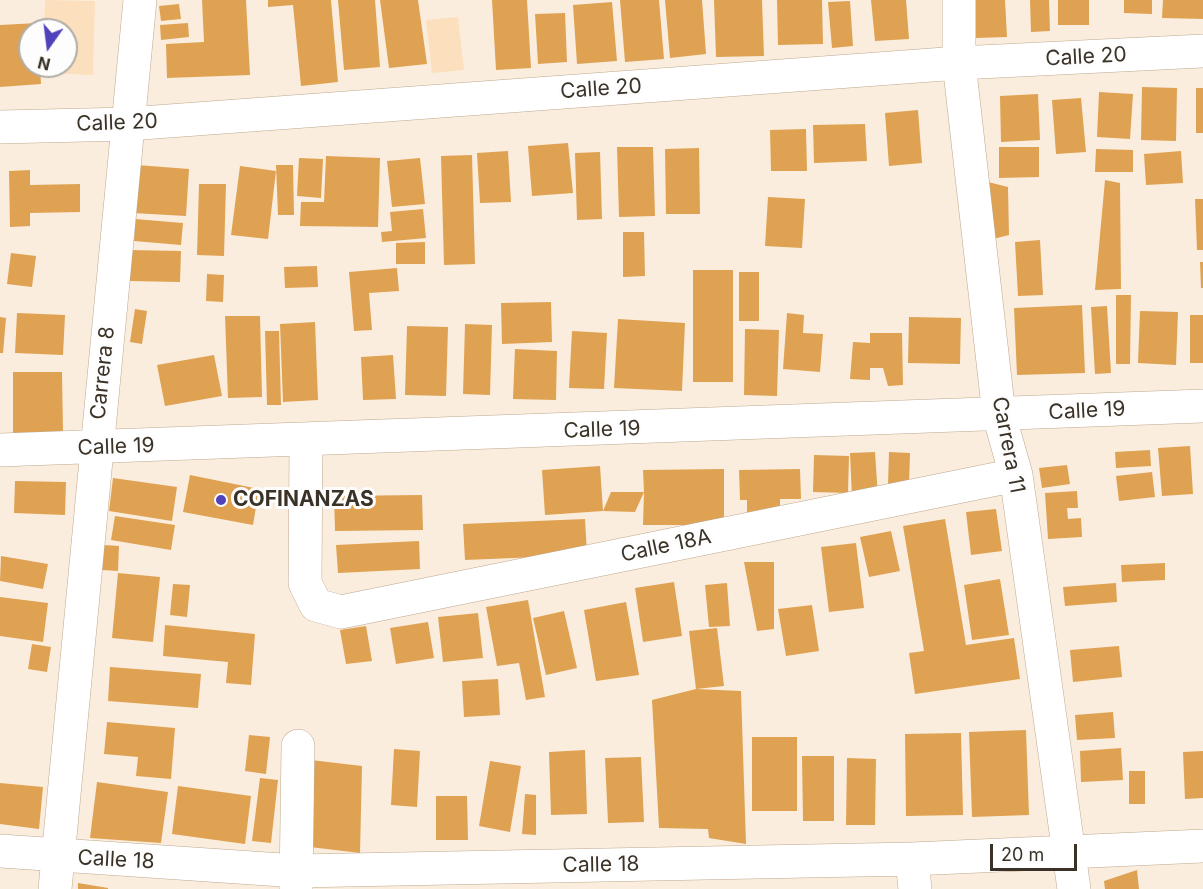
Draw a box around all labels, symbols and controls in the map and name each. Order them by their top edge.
north arrow [18,18,78,78]
street label: Calle 20 [1045,42,1127,72]
text: N [36,52,52,75]
street label: Calle 20 [559,74,643,104]
street label: Calle 20 [76,109,158,137]
street label: Carrera 8 [86,325,120,421]
street label: Carrera 11 [986,395,1030,495]
street label: Calle 19 [1048,396,1126,426]
street label: Calle 19 [563,416,641,444]
street label: Calle 19 [77,433,155,461]
place label: COFINANZAS [233,487,374,513]
marker: COFINANZAS [214,493,228,507]
street label: Calle 18A [619,524,713,568]
scale bar [993,832,1080,870]
text: 20 m [1001,844,1044,865]
street label: Calle 18 [77,845,155,875]
street label: Calle 18 [562,852,640,878]

